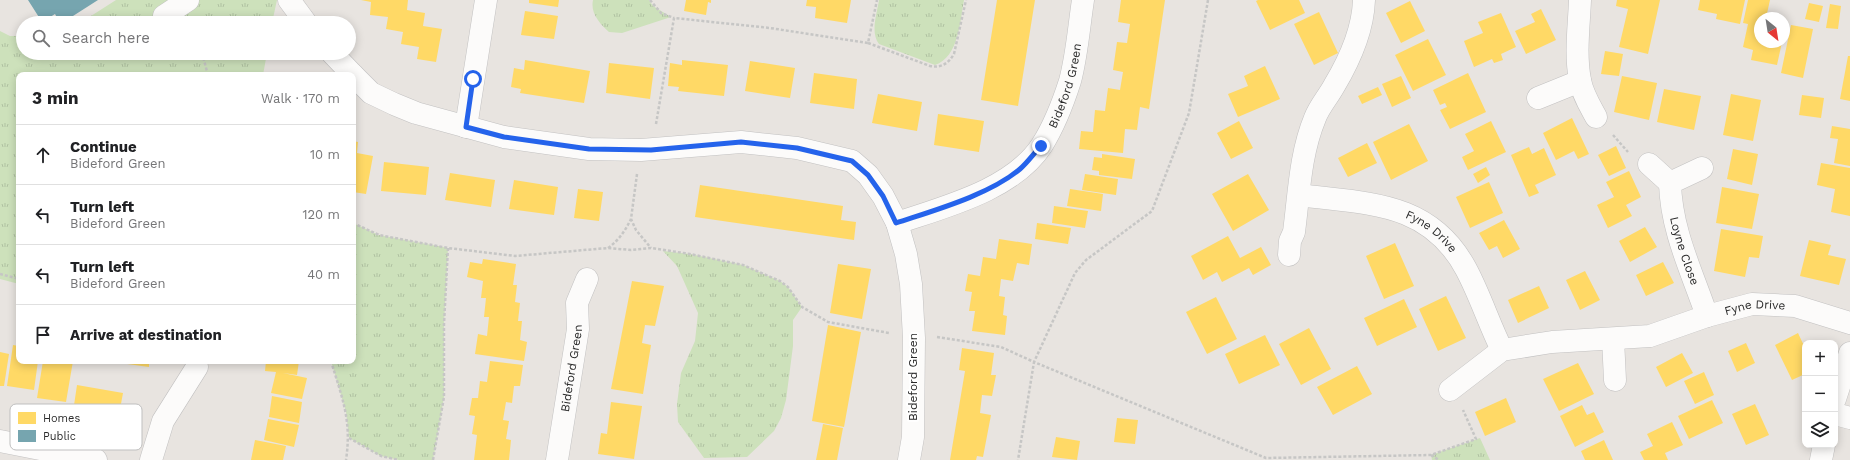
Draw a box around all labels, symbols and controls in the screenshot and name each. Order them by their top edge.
north arrow [1754,12,1790,48]
search box [16,16,356,60]
icon: search [30,27,52,49]
text: Search here [62,29,150,47]
street label: Bideford Green [1045,42,1084,131]
route start [464,70,482,88]
text: 3 min [32,88,78,108]
text: Walk · 170 m [261,91,340,106]
route end [1032,137,1050,155]
text: Continue [70,138,137,156]
icon: ahead [32,144,54,166]
text: 10 m [310,147,340,162]
text: Bideford Green [70,156,166,171]
text: Turn left [70,198,134,216]
icon: left [32,204,54,226]
text: 120 m [302,207,340,222]
street label: Fyne Drive [1403,207,1460,255]
street label: Loyne Close [1667,215,1702,287]
text: Bideford Green [70,216,166,231]
text: Turn left [70,258,134,276]
icon: left [32,264,54,286]
text: 40 m [307,267,340,282]
text: Bideford Green [70,276,166,291]
street label: Fyne Drive [1723,297,1786,318]
icon: arrive [32,324,54,346]
street label: Bideford Green [558,324,585,413]
text: Arrive at destination [70,326,222,344]
street label: Bideford Green [906,333,920,421]
map controls [1802,340,1838,448]
button: + [1802,340,1838,376]
button: − [1802,376,1838,412]
legend [10,404,142,450]
text: Homes [43,412,80,425]
button: layers [1802,412,1838,448]
text: Public [43,430,76,443]

